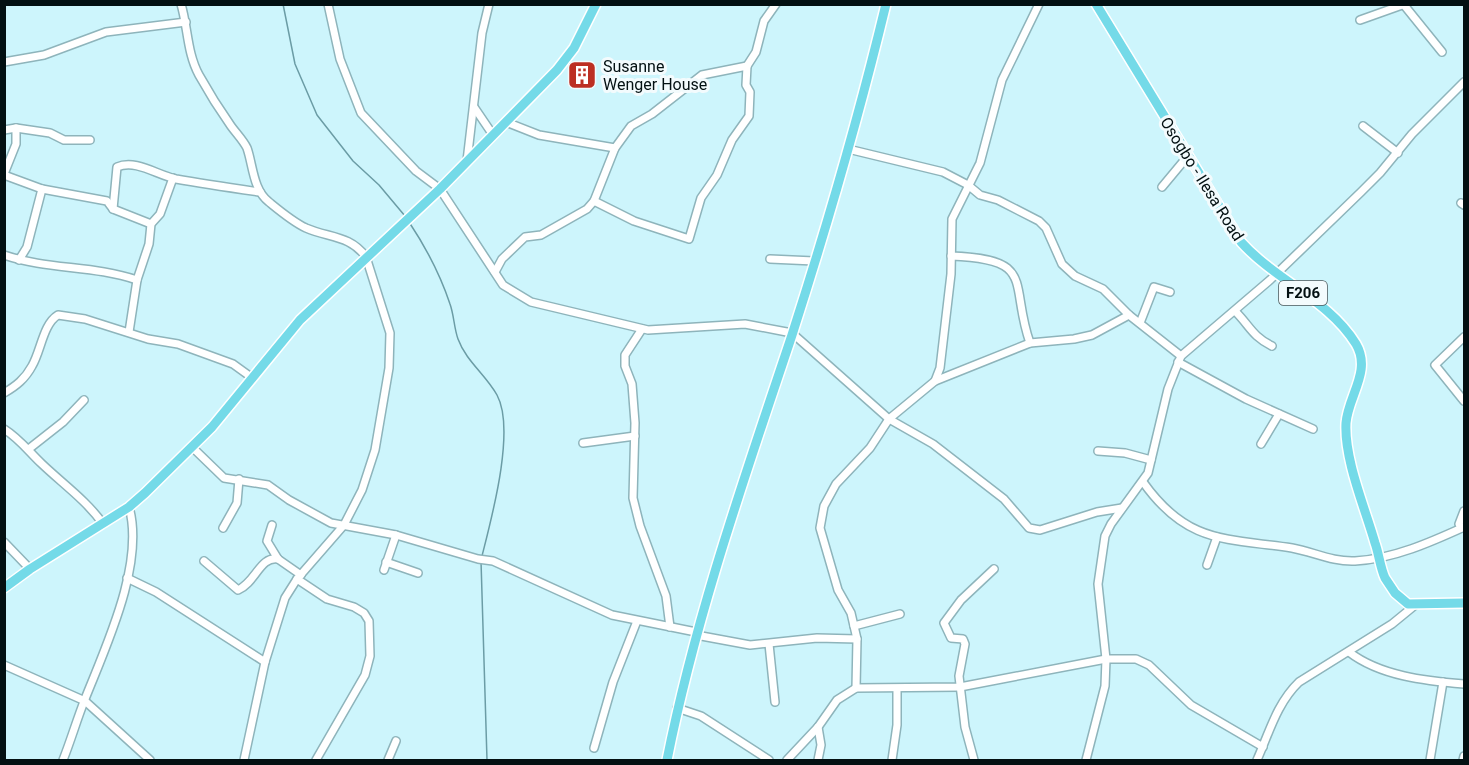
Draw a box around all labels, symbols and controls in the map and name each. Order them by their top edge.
place label: Susanne Wenger House [603,57,707,94]
building icon: Susanne Wenger House [566,59,598,91]
street label: Osogbo - Ilesa Road [1156,114,1248,244]
road number: F206 [1279,281,1327,305]

